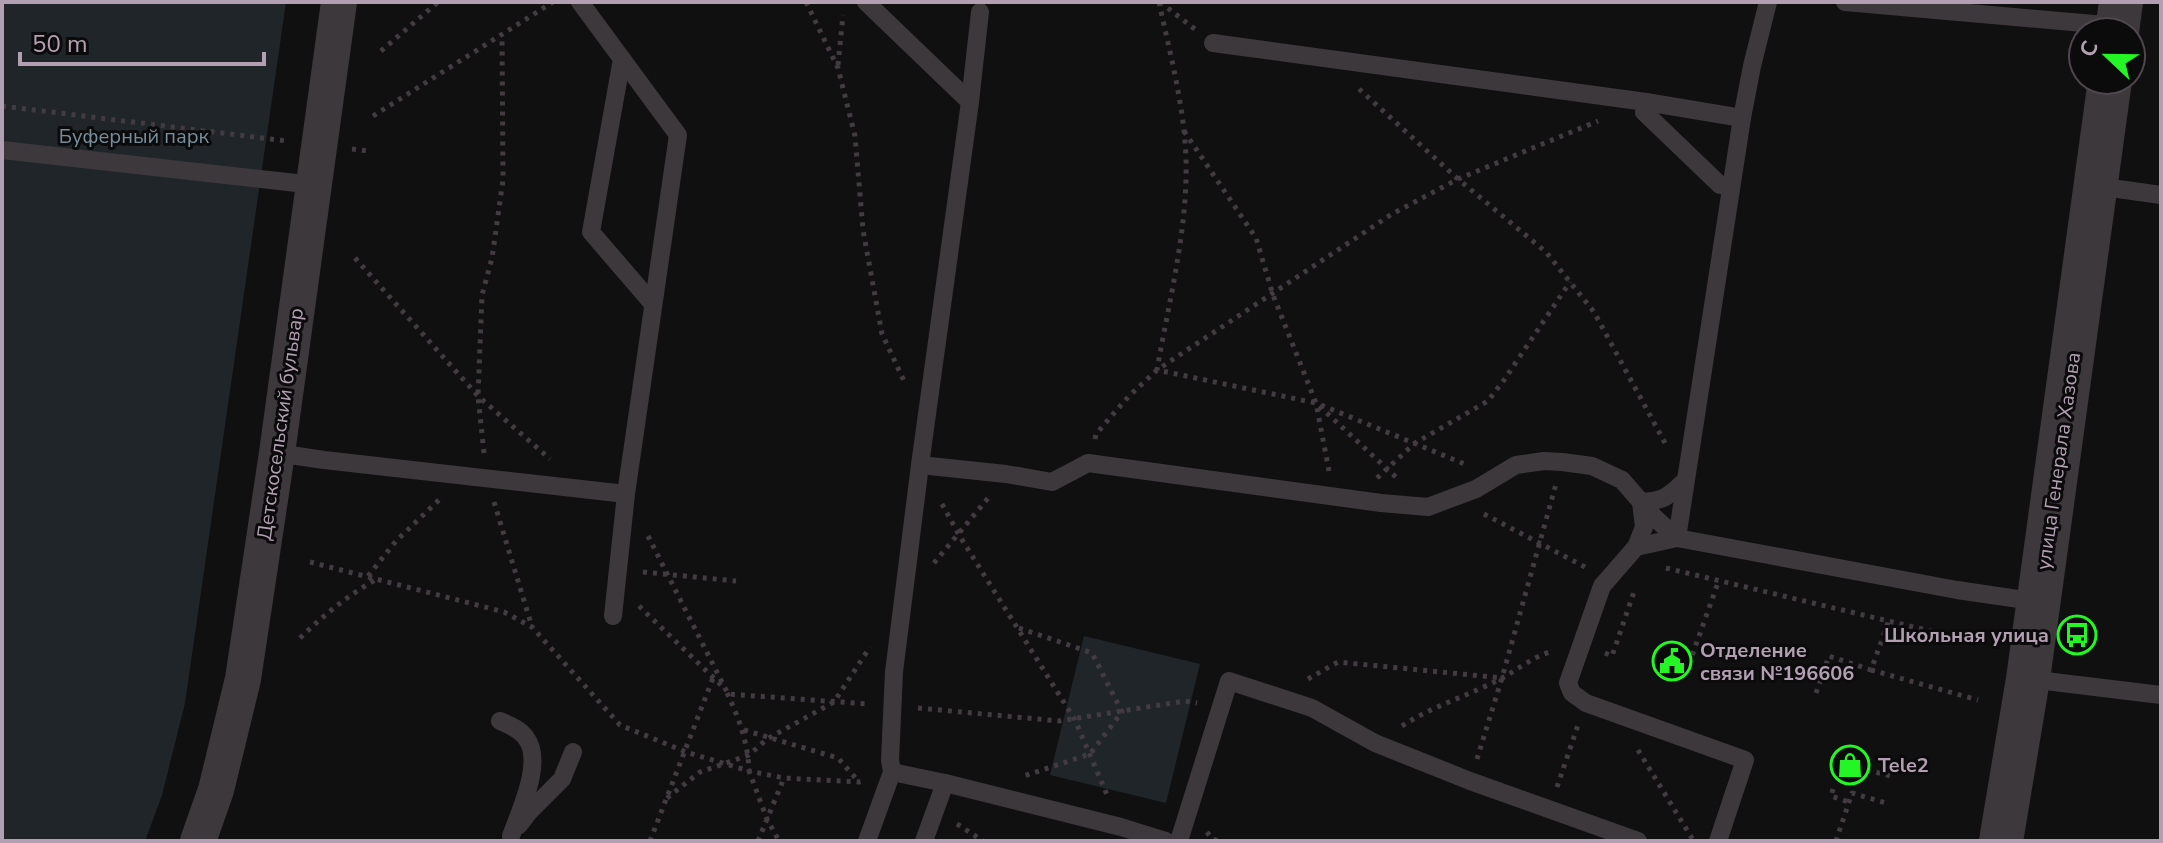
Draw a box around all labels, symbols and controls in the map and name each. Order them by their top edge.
scale bar [20,16,264,66]
north arrow [2067,16,2147,96]
text: 50 m [32,28,88,60]
text: С [2073,36,2106,61]
park label: Буферный парк [59,123,210,150]
street label: Детскосельский бульвар [251,306,310,542]
street label: улица Генерала Хазова [2030,350,2087,572]
bus stop icon: Школьная улица [2056,614,2098,656]
place label: Школьная улица [1884,622,2049,649]
place label: Отделение связи №196606 [1700,637,1854,687]
public building icon: Отделение связи №196606 [1651,640,1693,682]
shop icon: Tele2 [1829,744,1871,786]
place label: Tele2 [1878,752,1929,779]

